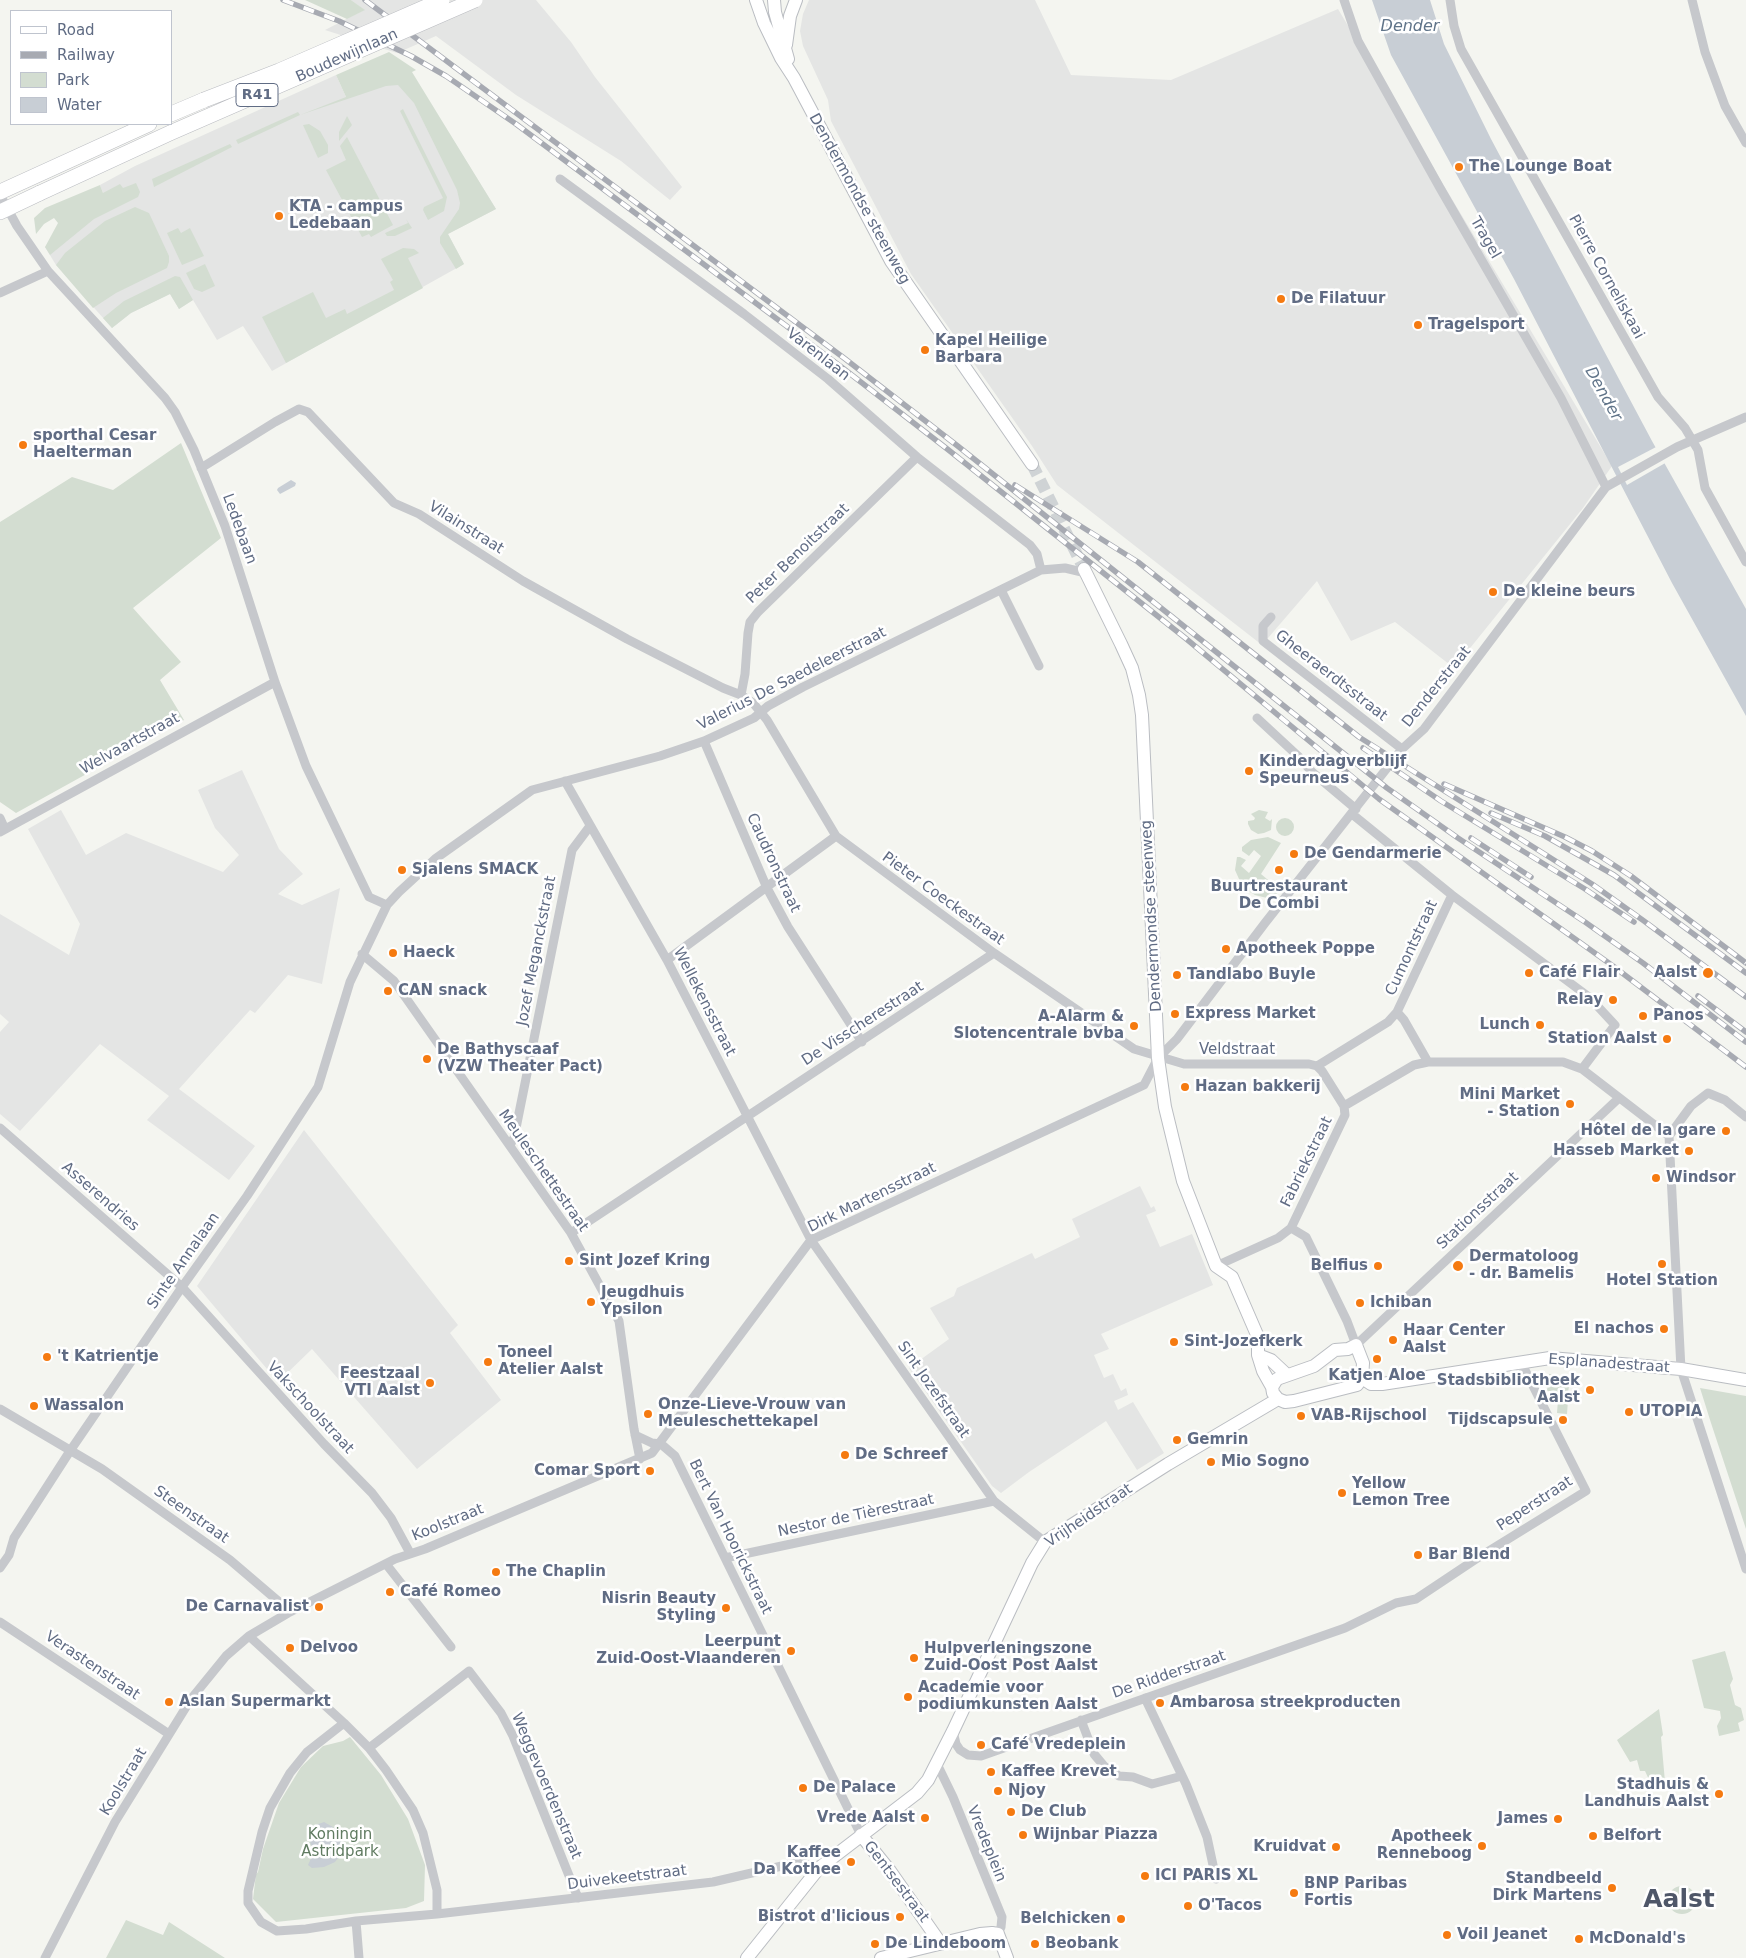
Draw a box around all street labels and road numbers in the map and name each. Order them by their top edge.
street label: Boudewijnlaan [293,25,401,87]
road number: R41 [236,84,278,106]
street label: Dendermondse steenweg [805,111,913,287]
street label: Pierre Corneliskaai [1564,212,1648,342]
street label: Tragel [1466,214,1504,262]
street label: Varenlaan [783,325,853,385]
street label: Ledebaan [218,491,260,567]
street label: Vilainstraat [425,498,507,558]
street label: Peter Benoitstraat [743,500,853,608]
street label: Valerius De Saedeleerstraat [695,623,889,735]
street label: Gheeraerdtsstraat [1271,627,1391,725]
street label: Denderstraat [1399,643,1475,731]
street label: Welvaartstraat [77,709,183,779]
street label: Caudronstraat [742,811,804,915]
street label: Dendermondse steenweg [1138,820,1166,1012]
street label: Pieter Coeckestraat [878,849,1008,949]
street label: Jozef Meganckstraat [514,875,560,1027]
street label: Cumontstraat [1382,897,1442,999]
street label: Wellekensstraat [669,945,739,1059]
street label: De Visscherestraat [799,978,927,1070]
street label: Veldstraat [1199,1041,1275,1059]
street label: Meuleschettestraat [494,1106,592,1236]
street label: Fabriekstraat [1277,1114,1337,1210]
street label: Asserendries [58,1159,142,1235]
street label: Dirk Martensstraat [805,1159,939,1237]
street label: Stationsstraat [1433,1169,1523,1253]
street label: Sinte Annalaan [144,1209,224,1313]
street label: Sint Jozefstraat [893,1338,973,1442]
street label: Esplanadestraat [1548,1351,1670,1377]
street label: Vakschoolstraat [263,1358,357,1458]
street label: Bert Van Hoorickstraat [685,1457,775,1617]
street label: Peperstraat [1494,1473,1576,1535]
street label: Vrijheidstraat [1042,1480,1136,1552]
street label: Steenstraat [150,1483,232,1547]
street label: Nestor de Tièrestraat [776,1491,936,1541]
street label: Koolstraat [410,1500,486,1546]
street label: Verastenstraat [41,1628,143,1704]
street label: De Ridderstraat [1110,1647,1228,1703]
street label: Weggevoerdenstraat [507,1710,585,1862]
street label: Koolstraat [97,1745,151,1819]
street label: Vredeplein [963,1803,1009,1885]
street label: Gentsestraat [860,1838,932,1926]
street label: Duivekeetstraat [566,1862,688,1894]

